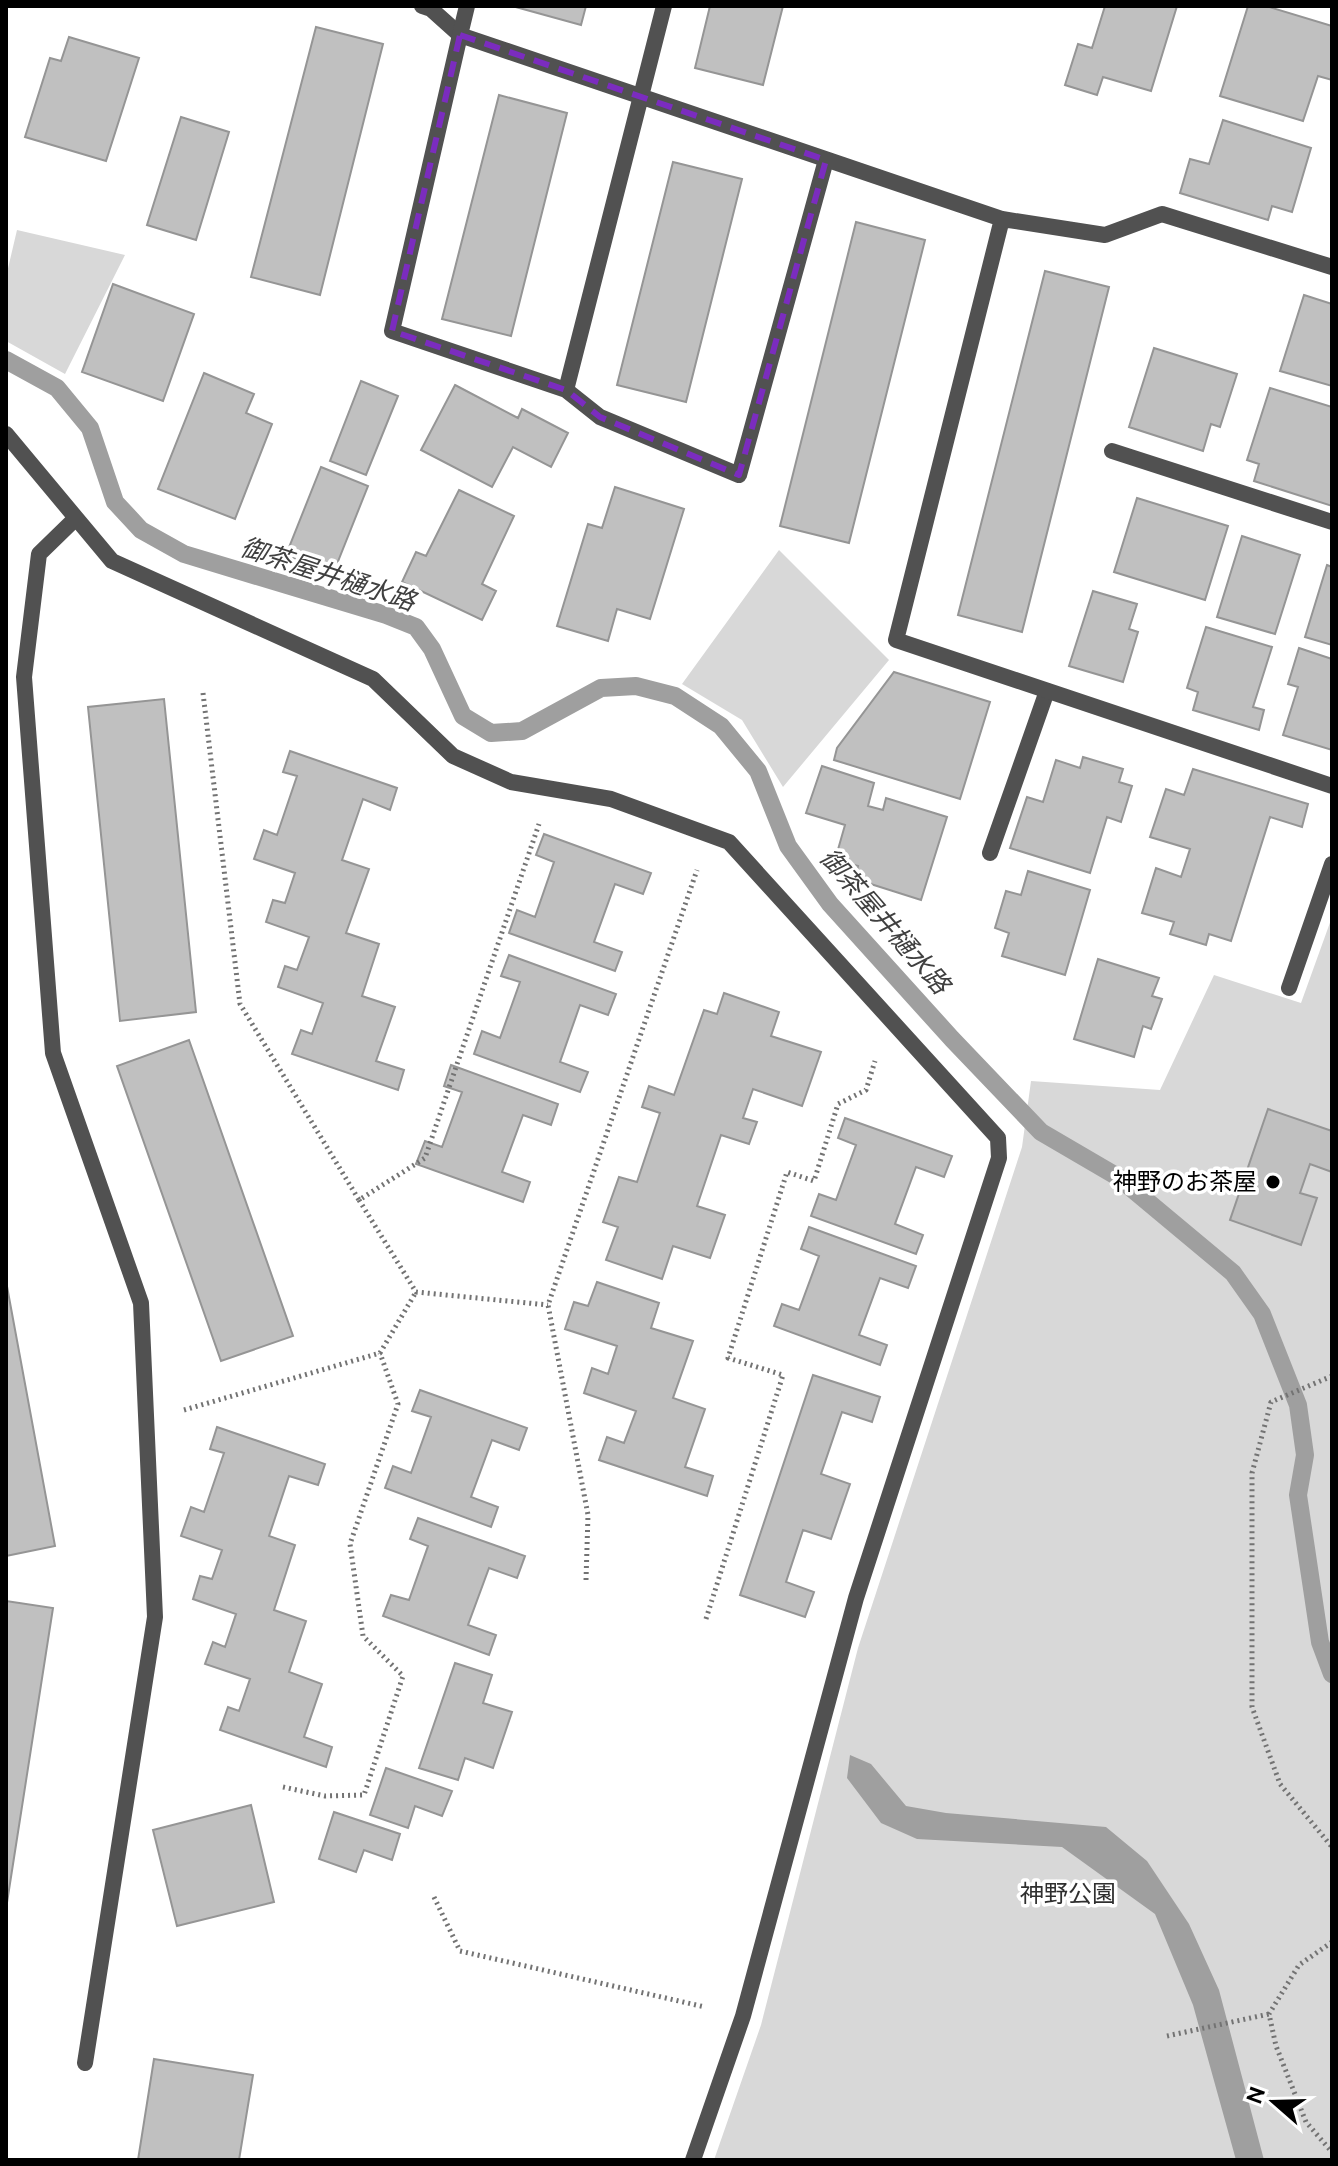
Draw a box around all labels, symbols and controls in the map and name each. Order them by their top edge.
water label: 御茶屋井樋水路 [237,532,421,616]
water label: 御茶屋井樋水路 [815,842,957,1000]
place label: 神野のお茶屋 [1113,1168,1257,1195]
marker: 神野のお茶屋 [1264,1173,1282,1191]
park label: 神野公園 [1020,1880,1116,1907]
north arrow [1234,2062,1314,2142]
text: N [1240,2083,1269,2107]

